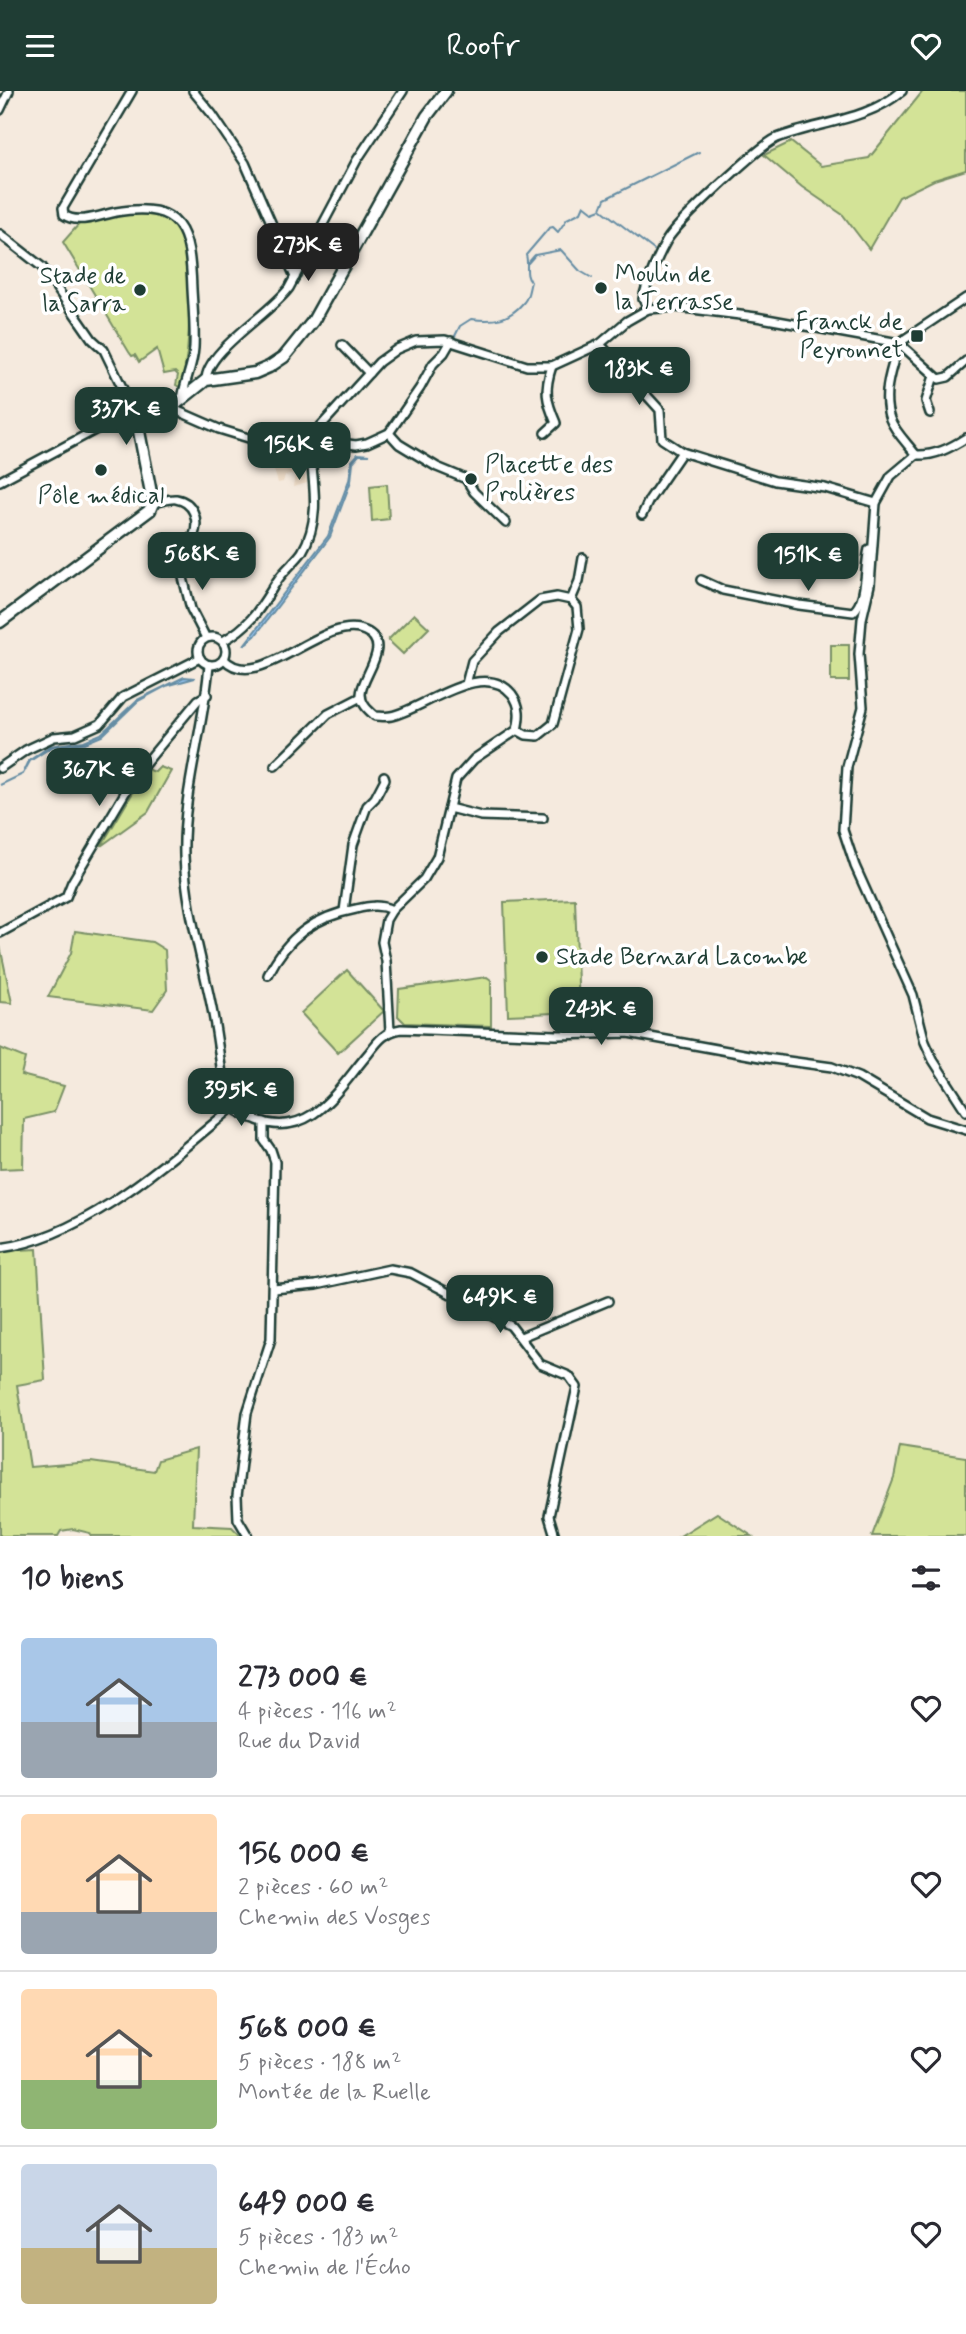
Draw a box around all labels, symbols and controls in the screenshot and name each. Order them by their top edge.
text: Roofr [446,25,520,67]
icon: menu [21,27,59,65]
icon: heart [907,27,945,65]
pin: 273K € [251,223,365,283]
text: 273K € [273,231,343,261]
place label: Moulin de la Terrasse [615,259,734,318]
place label: Stade de la Sarra [40,261,127,320]
marker: Moulin de la Terrasse [593,280,609,296]
marker: Stade de la Sarra [132,282,148,298]
place label: Franck de Peyronnet [796,307,903,366]
marker: Franck de Peyronnet [909,328,925,344]
pin: 183K € [582,347,696,407]
text: 183K € [604,355,674,385]
pin: 337K € [69,387,183,447]
text: 337K € [91,395,161,425]
pin: 156K € [242,423,356,482]
text: 156K € [264,430,334,460]
place label: Placette des Prolières [485,450,614,509]
marker: Pôle médical [93,462,109,478]
marker: Placette des Prolières [463,471,479,487]
place label: Pôle médical [38,481,164,512]
pin: 568K € [145,533,259,592]
pin: 151K € [751,533,865,593]
text: 568K € [164,540,240,570]
text: 151K € [773,541,843,571]
pin: 367K € [42,749,156,808]
text: 367K € [62,756,136,786]
place label: Stade Bernard Lacombe [556,942,808,973]
marker: Stade Bernard Lacombe [534,949,550,965]
pin: 243K € [544,988,658,1047]
text: 243K € [565,995,637,1025]
pin: 395K € [184,1069,298,1128]
text: 395K € [204,1076,278,1106]
pin: 649K € [443,1275,557,1335]
text: 649K € [462,1283,538,1313]
text: 10 biens [21,1559,123,1598]
icon: filters [907,1559,945,1597]
text: 273 000 € [238,1658,368,1697]
icon: home [77,1666,161,1750]
icon: heart [907,1689,945,1727]
text: 4 pièces · 116 m² [238,1697,397,1727]
text: Rue du David [238,1727,360,1757]
text: 156 000 € [238,1834,369,1873]
icon: home [77,1842,161,1926]
icon: heart [907,1865,945,1903]
text: 2 pièces · 60 m² [238,1873,388,1903]
text: Chemin des Vosges [238,1903,430,1933]
text: 568 000 € [238,2009,377,2048]
icon: home [77,2017,161,2101]
icon: heart [907,2040,945,2078]
text: 5 pièces · 188 m² [238,2048,401,2078]
text: Montée de la Ruelle [238,2078,431,2108]
text: 649 000 € [238,2184,375,2223]
icon: home [77,2192,161,2276]
icon: heart [907,2215,945,2253]
text: 5 pièces · 183 m² [238,2223,398,2253]
text: Chemin de l'Écho [238,2253,411,2283]

